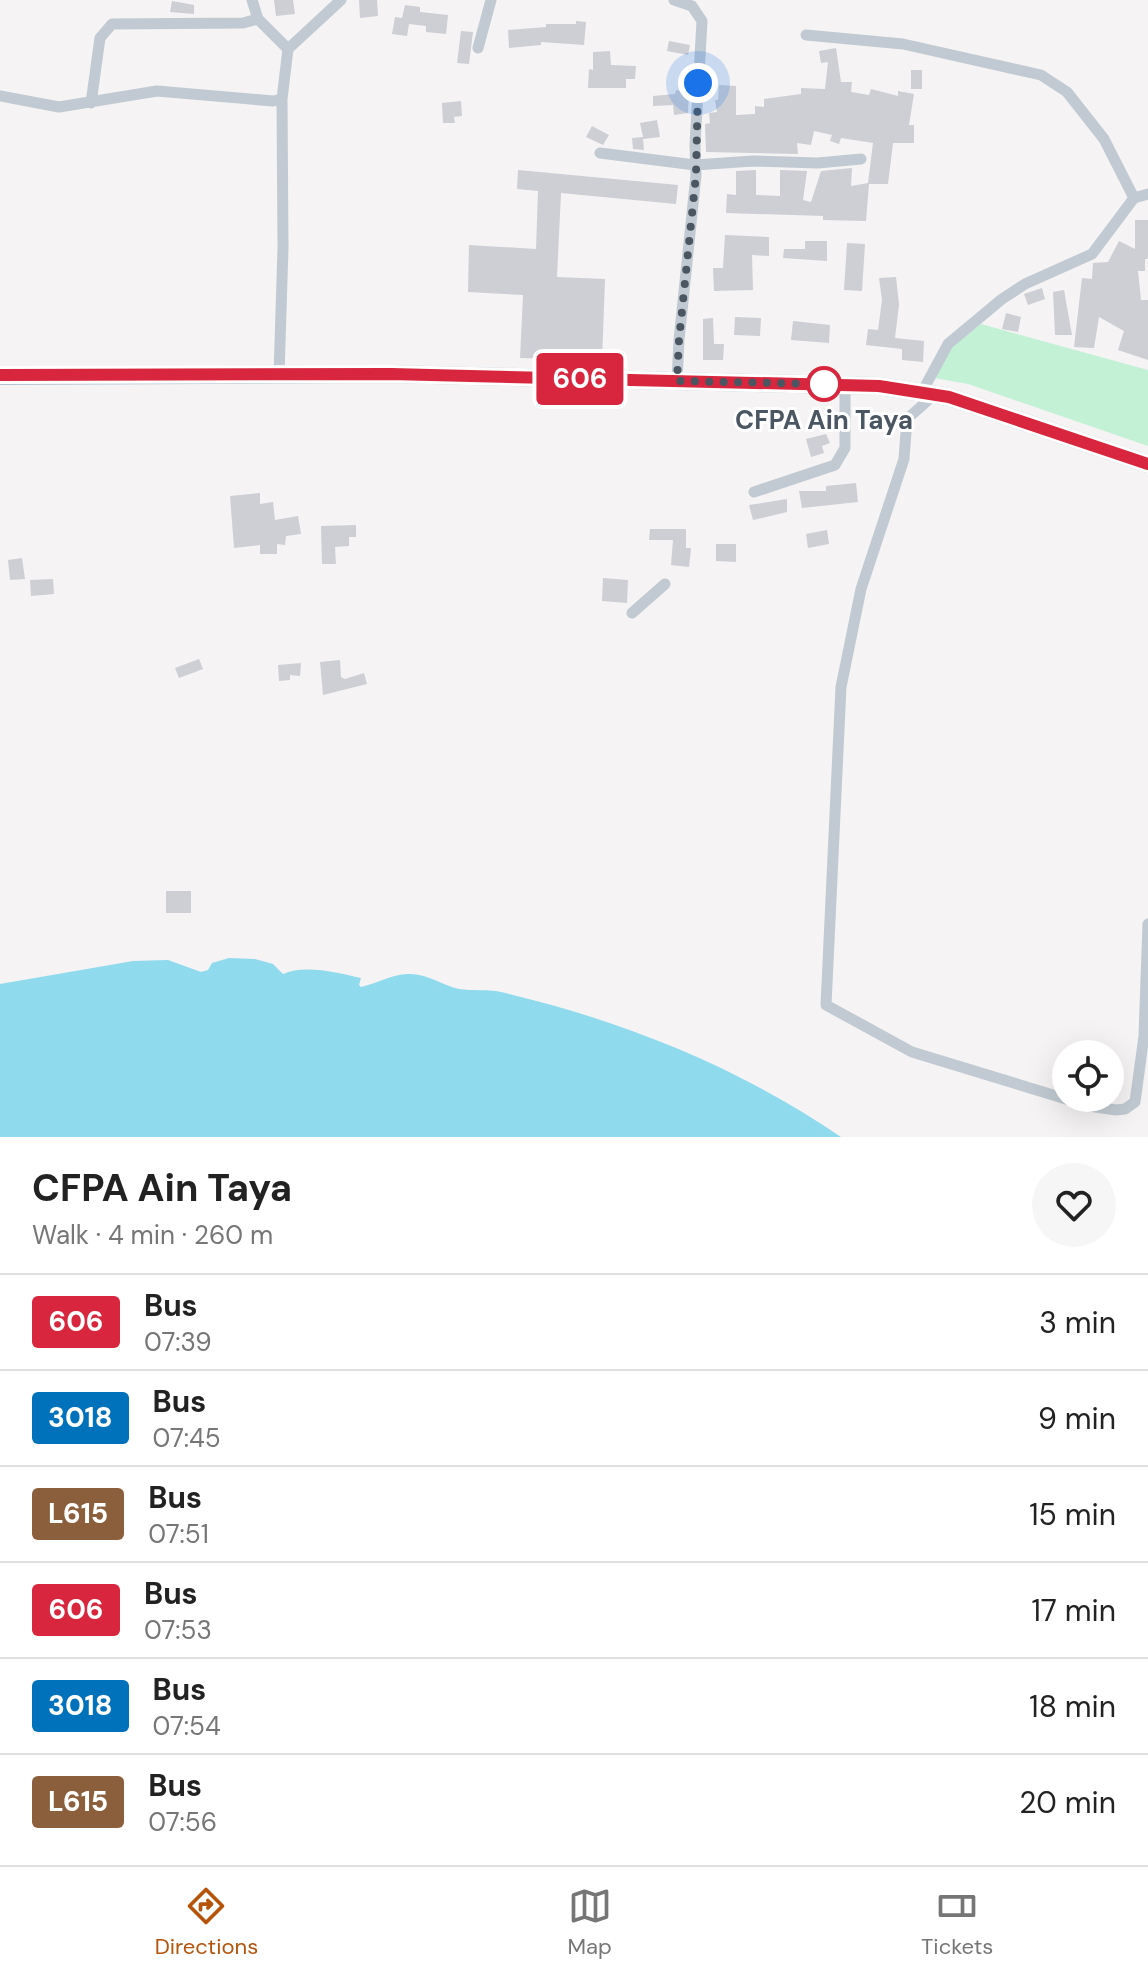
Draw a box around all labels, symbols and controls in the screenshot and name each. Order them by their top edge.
your location [678,63,718,103]
line badge: 606 [534,353,626,405]
text: 606 [552,360,608,397]
marker: CFPA Ain Taya [807,367,841,401]
place label: CFPA Ain Taya [735,403,913,437]
map controls [1052,1040,1124,1112]
button: locate [1052,1040,1124,1112]
text: CFPA Ain Taya [32,1163,292,1213]
button: heart [1032,1163,1116,1247]
text: Walk · 4 min · 260 m [32,1218,273,1252]
text: Bus [144,1286,198,1325]
text: 606 [48,1303,104,1340]
text: 3 min [1039,1303,1116,1342]
text: 07:39 [144,1325,212,1359]
text: Bus [153,1382,206,1421]
text: 3018 [48,1399,113,1436]
text: 9 min [1038,1399,1116,1438]
text: 07:45 [153,1421,221,1455]
text: Bus [148,1478,202,1517]
text: L615 [48,1495,108,1532]
text: 15 min [1029,1495,1116,1534]
text: 07:51 [148,1517,209,1551]
text: Bus [144,1574,198,1613]
text: 606 [48,1591,104,1628]
text: 17 min [1031,1591,1116,1630]
text: 07:53 [144,1613,212,1647]
text: Bus [153,1670,206,1709]
text: 3018 [48,1687,113,1724]
text: 18 min [1029,1687,1116,1726]
text: 07:54 [153,1709,221,1743]
text: Bus [148,1766,202,1805]
text: L615 [48,1783,108,1820]
text: 20 min [1019,1783,1116,1822]
text: 07:56 [148,1805,217,1839]
tab: Directions [155,1884,258,1961]
tab: Map [567,1884,612,1961]
tab: Tickets [921,1884,993,1961]

